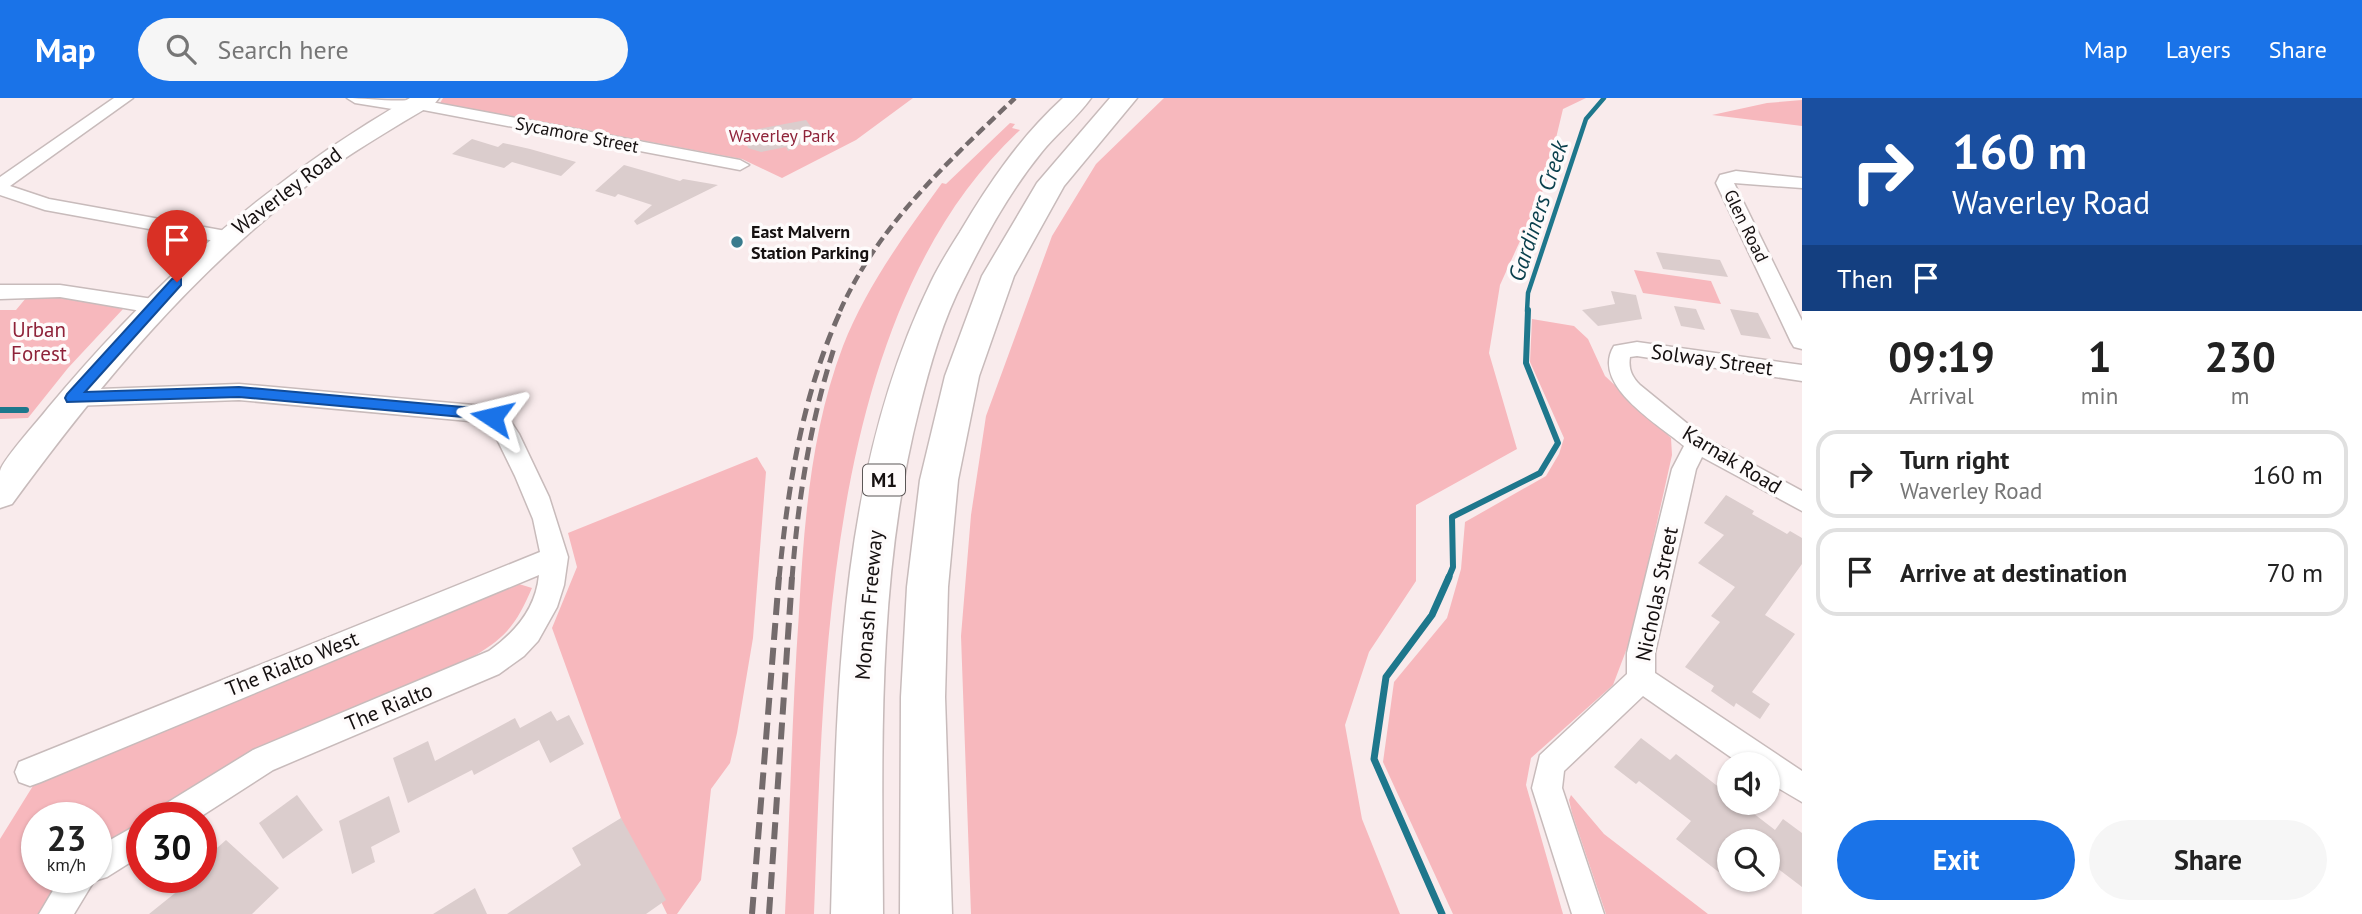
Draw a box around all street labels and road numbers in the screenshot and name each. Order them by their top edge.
street label: Sycamore Street [513,111,641,158]
street label: Waverley Road [227,141,347,241]
street label: Glen Road [1719,186,1774,266]
street label: Solway Street [1649,338,1775,381]
street label: Karnak Road [1678,419,1787,500]
road number: M1 [863,464,905,496]
street label: Nicholas Street [1629,524,1684,664]
street label: Monash Freeway [849,529,889,681]
street label: The Rialto West [222,625,362,702]
street label: The Rialto [341,676,437,737]

